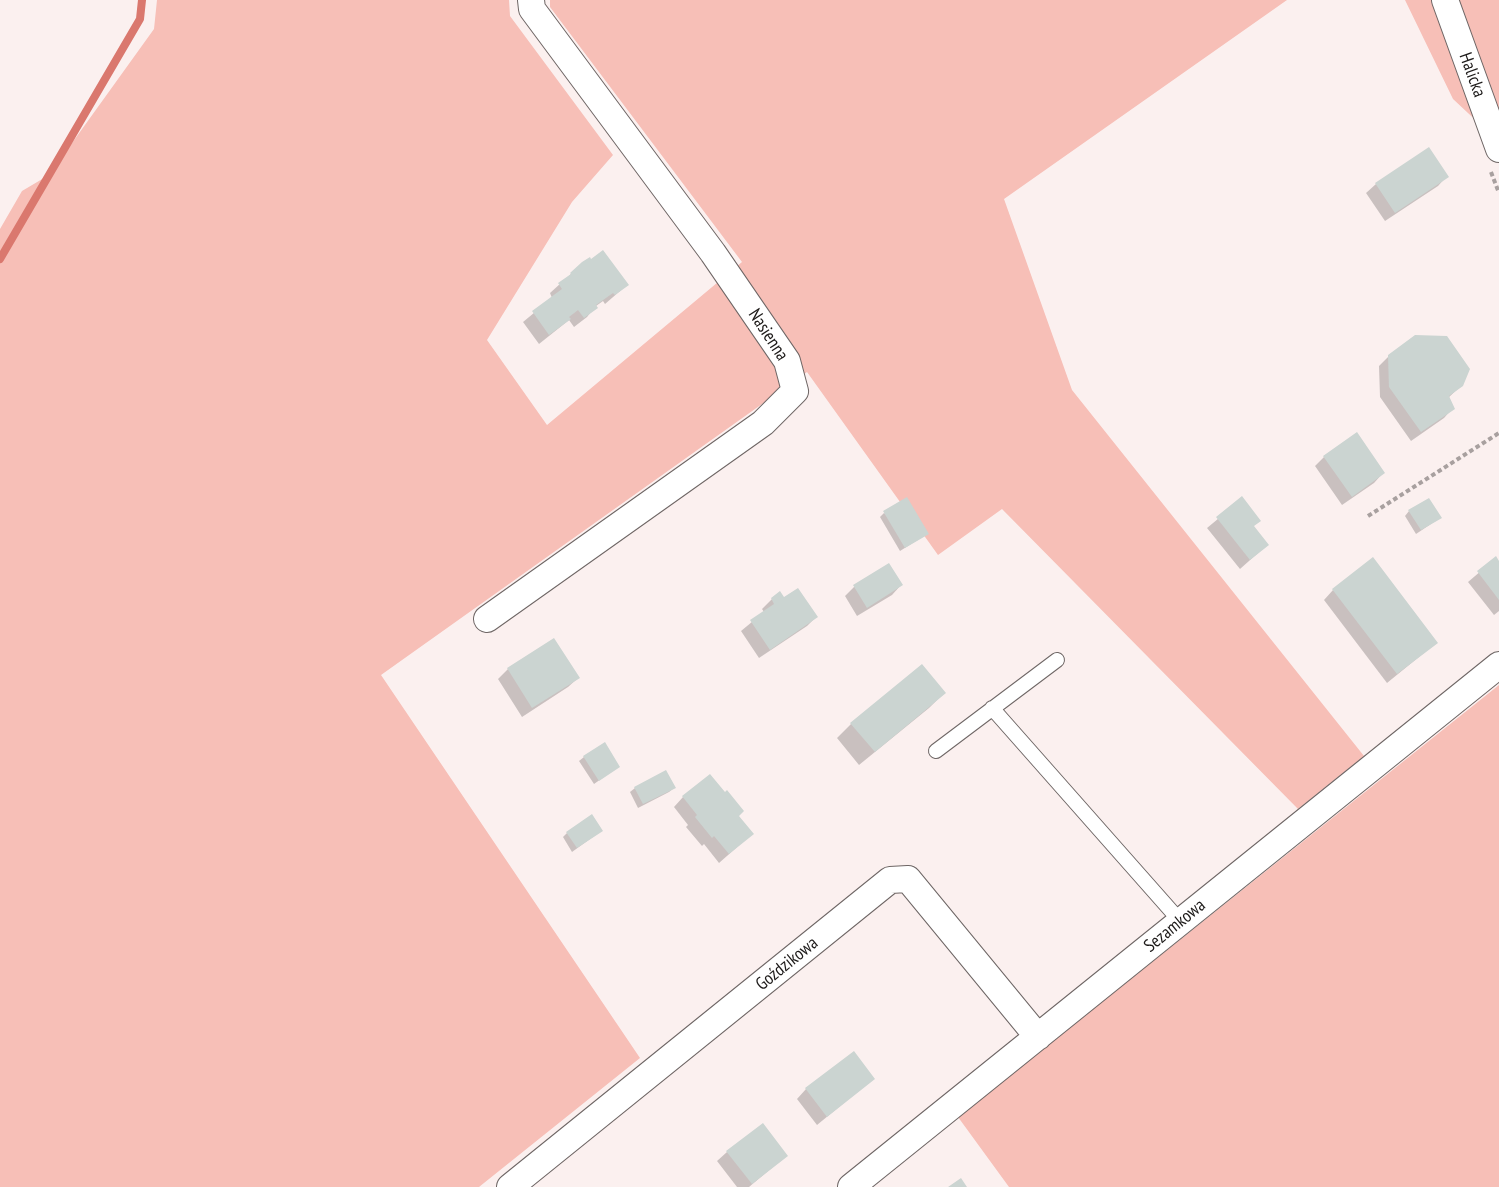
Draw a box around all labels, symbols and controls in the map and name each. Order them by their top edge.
street label: Halicka [1454,50,1490,100]
street label: Nasienna [743,305,793,365]
street label: Sezamkowa [1140,895,1210,957]
street label: Goździkowa [752,933,822,995]

